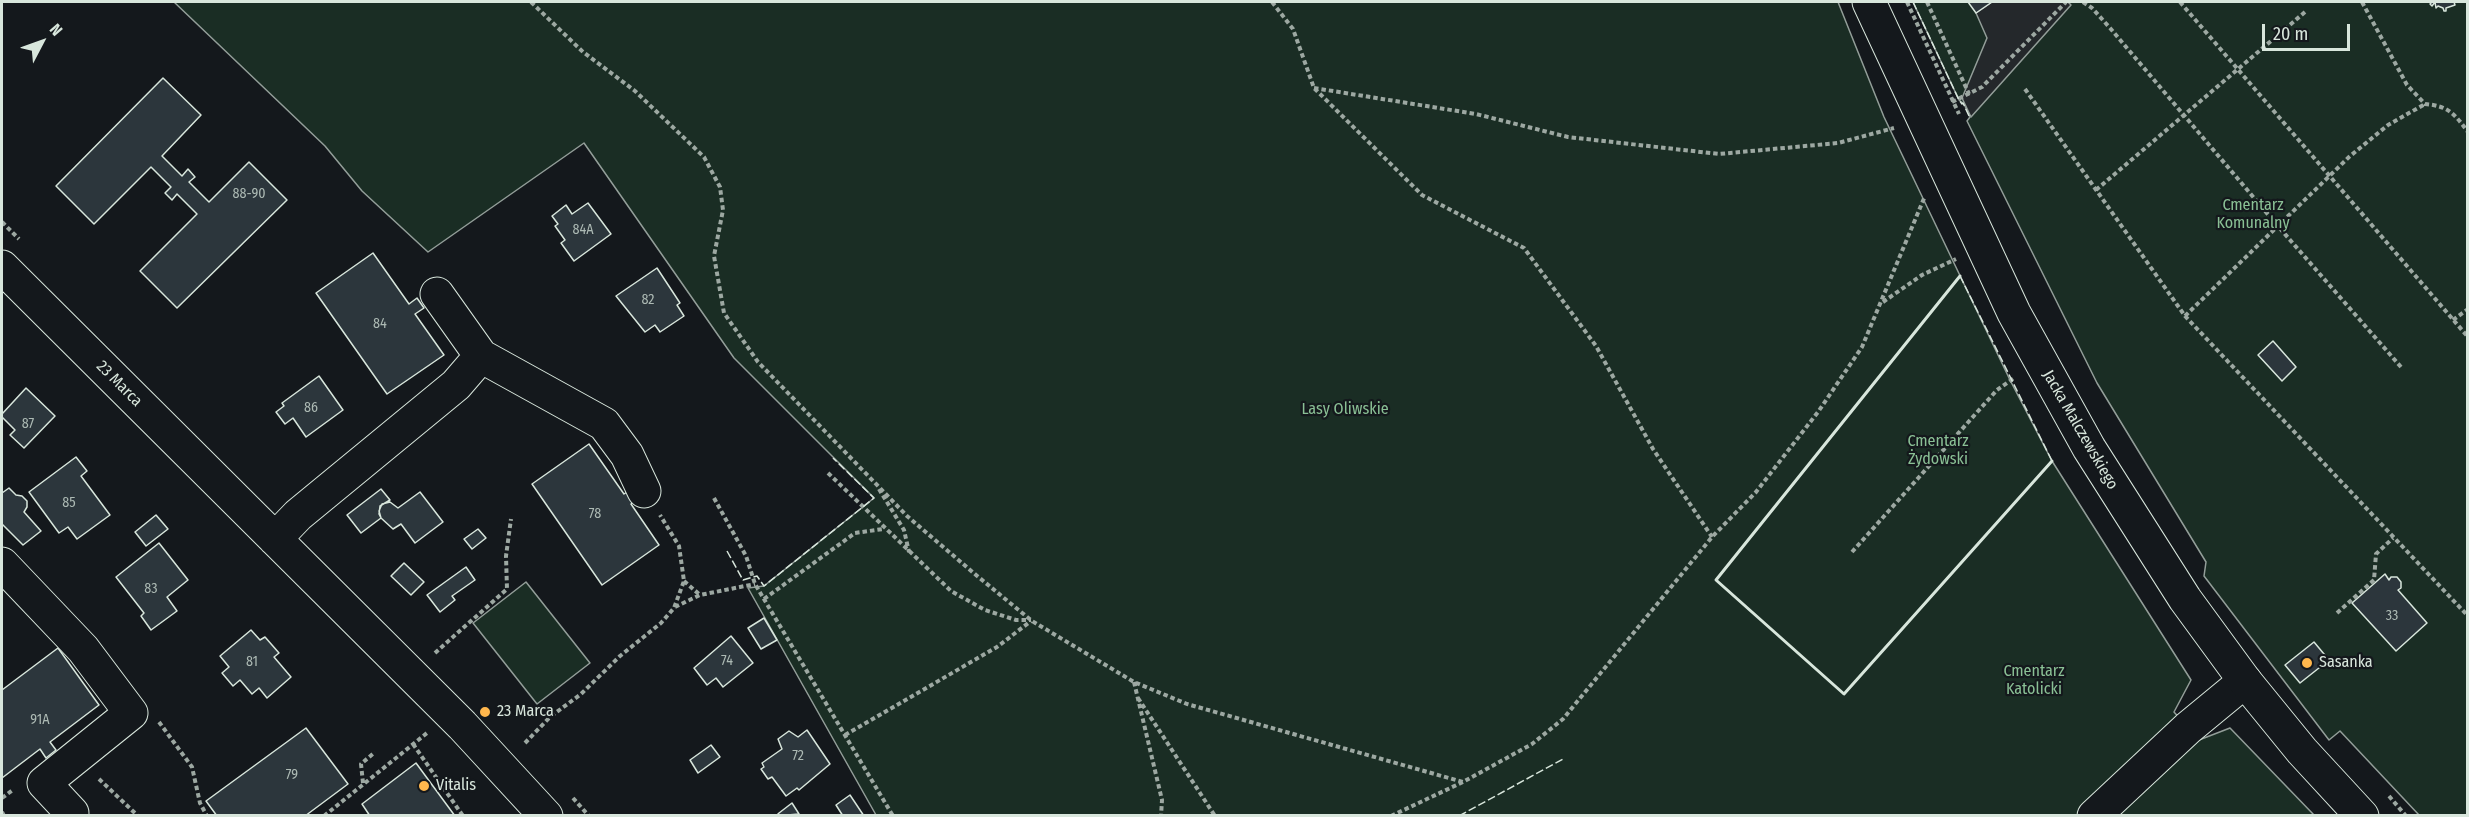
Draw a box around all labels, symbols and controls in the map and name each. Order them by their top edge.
north arrow [12,12,72,72]
scale bar [2265,12,2354,50]
text: N [46,20,66,40]
text: 20 m [2273,23,2308,45]
house number: 88-90 [232,186,266,202]
park label: Cmentarz Komunalny [2216,196,2290,234]
house number: 84A [572,222,594,238]
house number: 82 [641,292,655,308]
house number: 84 [373,316,387,332]
street label: 23 Marca [92,357,146,411]
street label: Jacka Malczewskiego [2038,367,2122,493]
house number: 86 [304,400,318,416]
park label: Lasy Oliwskie [1301,400,1389,420]
house number: 87 [22,416,34,432]
park label: Cmentarz Żydowski [1907,432,1969,470]
house number: 85 [62,495,76,511]
house number: 78 [589,506,601,522]
house number: 83 [144,581,158,597]
house number: 33 [2386,608,2398,624]
house number: 74 [721,653,733,669]
place label: Sasanka [2319,653,2373,673]
house number: 81 [246,654,258,670]
marker: Sasanka [2300,656,2314,670]
park label: Cmentarz Katolicki [2003,662,2065,700]
place label: 23 Marca [497,702,554,722]
marker: 23 Marca [478,705,492,719]
house number: 91A [30,712,50,728]
house number: 72 [792,748,804,764]
house number: 79 [286,767,298,783]
place label: Vitalis [436,776,476,796]
marker: Vitalis [417,779,431,793]

